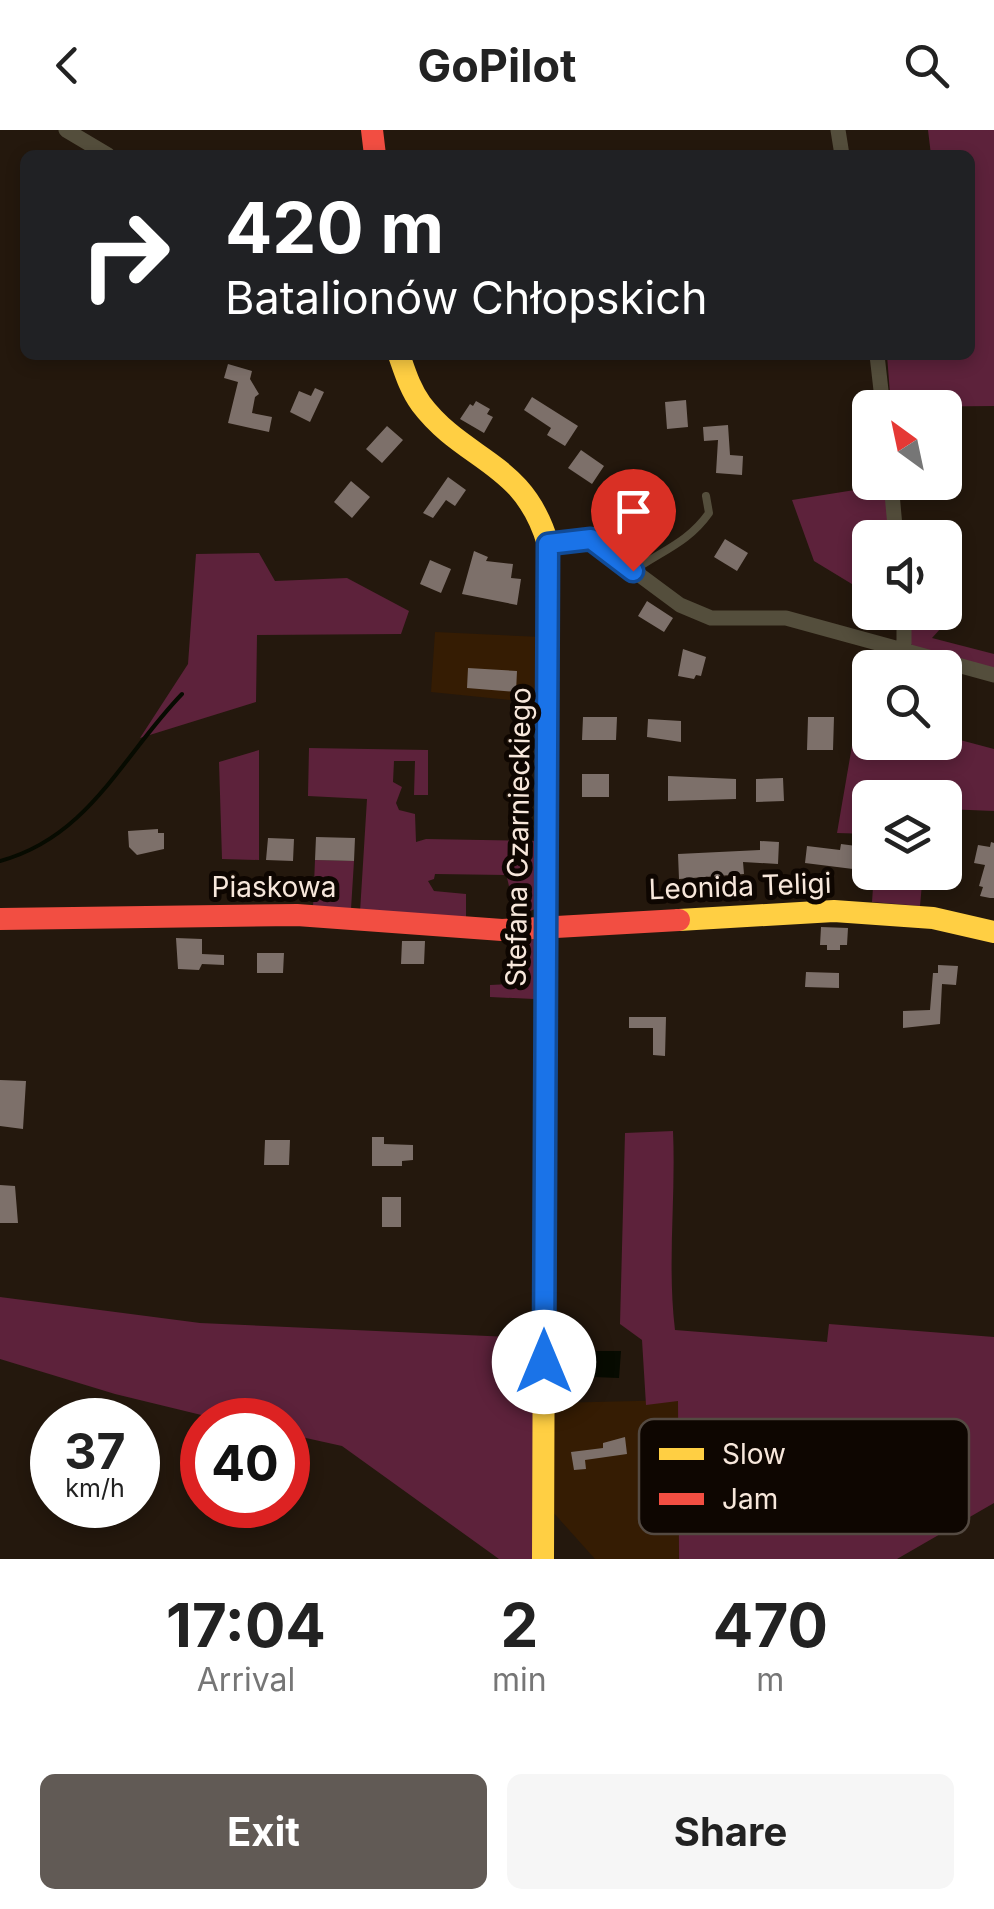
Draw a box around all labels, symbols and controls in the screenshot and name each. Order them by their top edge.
icon: back [40,38,95,93]
text: GoPilot [418,38,577,93]
icon: search [899,38,954,93]
text: 420 m [225,185,444,270]
icon: right [60,190,190,320]
text: Batalionów Chłopskich [225,270,708,325]
north arrow [852,390,962,500]
map controls [852,390,962,890]
pin [591,469,676,572]
icon: arrive [606,484,661,539]
button: sound [852,520,962,630]
button: search [852,650,962,760]
street label: Stefana Czarnieckiego [498,687,538,987]
button: layers [852,780,962,890]
street label: Leonida Teligi [648,866,832,906]
street label: Piaskowa [212,870,336,904]
position arrow [492,1310,596,1414]
speed limit sign: 40 [180,1398,310,1528]
legend [639,1419,969,1534]
text: 37 [64,1421,126,1481]
text: Slow [722,1437,786,1471]
text: km/h [65,1473,125,1503]
text: Jam [722,1482,778,1516]
text: 17:04 [166,1589,326,1661]
text: 2 [500,1589,538,1661]
text: 470 [713,1589,828,1661]
text: Arrival [197,1660,295,1699]
text: min [492,1660,547,1699]
text: m [756,1660,784,1699]
button: Exit [40,1774,487,1889]
button: Share [507,1774,954,1889]

